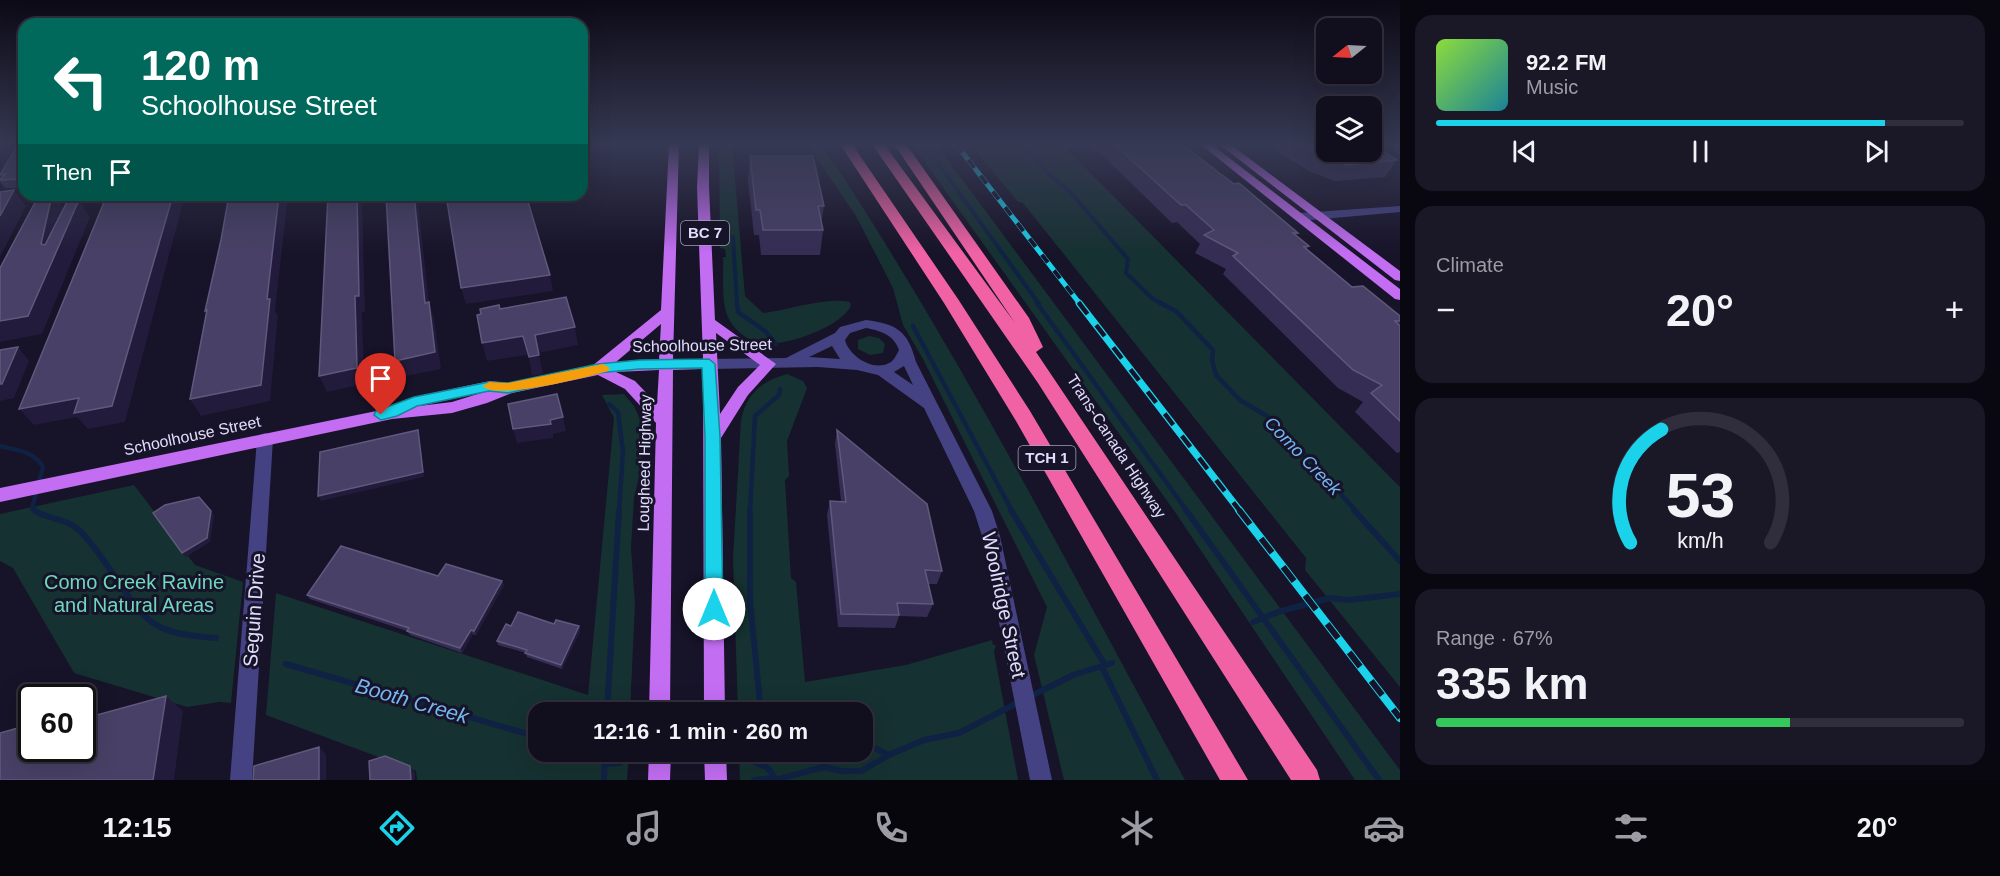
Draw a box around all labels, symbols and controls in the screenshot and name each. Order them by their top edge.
north arrow [1316,18,1382,84]
map controls [1316,18,1382,162]
icon: left [42,42,120,120]
text: 120 m [141,42,260,89]
text: 92.2 FM [1526,50,1607,75]
text: Music [1526,76,1578,98]
text: Schoolhouse Street [141,91,377,121]
button: layers [1316,96,1382,162]
icon: previous [1508,135,1541,168]
icon: pause [1684,135,1717,168]
icon: next [1860,135,1893,168]
icon: arrive [104,156,137,189]
text: Then [42,160,92,185]
road number: BC 7 [681,221,729,245]
text: Climate [1436,254,1504,276]
text: 20° [1666,285,1734,336]
text: − [1436,291,1455,328]
text: + [1945,291,1964,328]
street label: Schoolhouse Street [632,336,773,355]
pin [355,353,406,415]
icon: arrive [364,362,397,395]
street label: Trans-Canada Highway [1064,371,1169,521]
street label: Lougheed Highway [635,394,654,532]
street label: Schoolhouse Street [122,413,263,458]
water label: Como Creek [1261,413,1346,500]
road number: TCH 1 [1018,446,1076,470]
text: 53 [1665,461,1735,530]
text: km/h [1677,529,1723,553]
street label: Woolridge Street [978,530,1030,680]
street label: Seguin Drive [239,552,269,668]
park label: Como Creek Ravine and Natural Areas [44,571,224,616]
position arrow [682,577,746,641]
text: Range · 67% [1436,627,1553,649]
text: 335 km [1436,658,1589,709]
water label: Booth Creek [353,673,473,728]
speed limit sign: 60 [18,684,96,762]
text: 12:16 · 1 min · 260 m [593,719,808,744]
icon: directions [376,807,418,849]
icon: music [623,807,665,849]
icon: phone [870,807,912,849]
icon: climate [1116,807,1158,849]
icon: car [1363,807,1405,849]
icon: filters [1610,807,1652,849]
text: 12:15 [102,813,171,843]
text: 20° [1857,813,1898,843]

